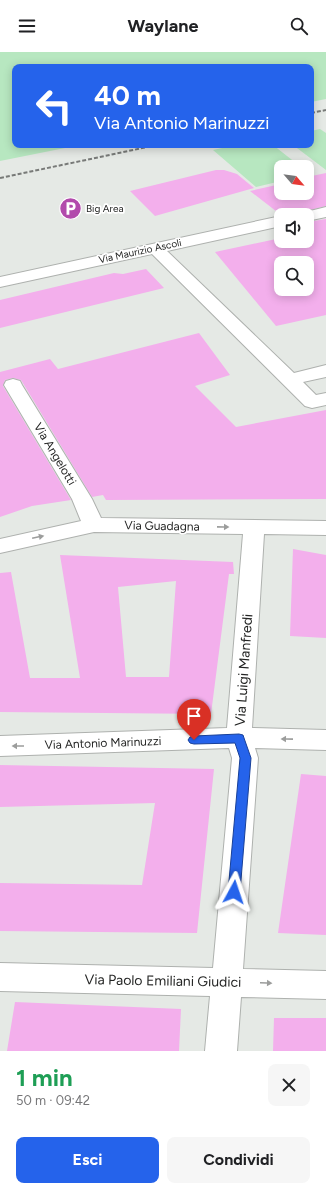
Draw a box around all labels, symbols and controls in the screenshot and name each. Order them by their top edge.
icon: menu [16,15,38,37]
text: Waylane [128,15,198,37]
icon: search [288,15,310,37]
text: 40 m [94,78,161,112]
icon: left [28,80,80,132]
text: Via Antonio Marinuzzi [94,112,269,134]
north arrow [274,160,314,200]
map controls [274,160,314,296]
parking icon: Big Area [58,195,84,221]
place label: Big Area [86,202,123,215]
button: sound [274,208,314,248]
street label: Via Maurizio Ascoli [97,236,183,266]
button: search [274,256,314,296]
street label: Via Angelotti [31,420,79,488]
street label: Via Guadagna [124,518,200,534]
one-way arrow [217,524,230,530]
one-way arrow [32,534,44,540]
street label: Via Luigi Manfredi [232,613,256,727]
pin [177,699,211,740]
icon: arrive [183,705,205,727]
street label: Via Antonio Marinuzzi [44,734,162,752]
one-way arrow [280,736,293,742]
one-way arrow [11,743,24,749]
position arrow [213,871,255,913]
street label: Via Paolo Emiliani Giudici [84,971,242,991]
one-way arrow [260,980,273,986]
text: 1 min [16,1063,73,1092]
button: close [268,1064,310,1106]
text: 50 m · 09:42 [16,1093,90,1108]
button: Esci [16,1137,159,1183]
button: Condividi [167,1137,310,1183]

